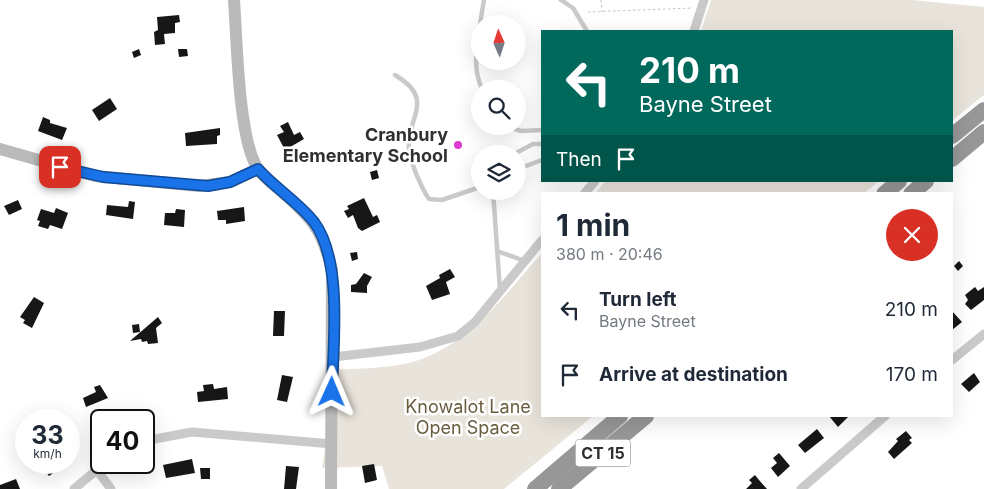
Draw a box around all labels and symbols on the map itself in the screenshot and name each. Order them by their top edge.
north arrow [471,15,526,70]
place label: Cranbury Elementary School [283,124,448,166]
marker: Cranbury Elementary School [452,139,464,151]
pin [39,146,81,188]
position arrow [305,365,357,417]
park label: Knowalot Lane Open Space [405,396,531,438]
speed limit sign: 40 [90,409,155,474]
road number: CT 15 [576,439,630,466]

